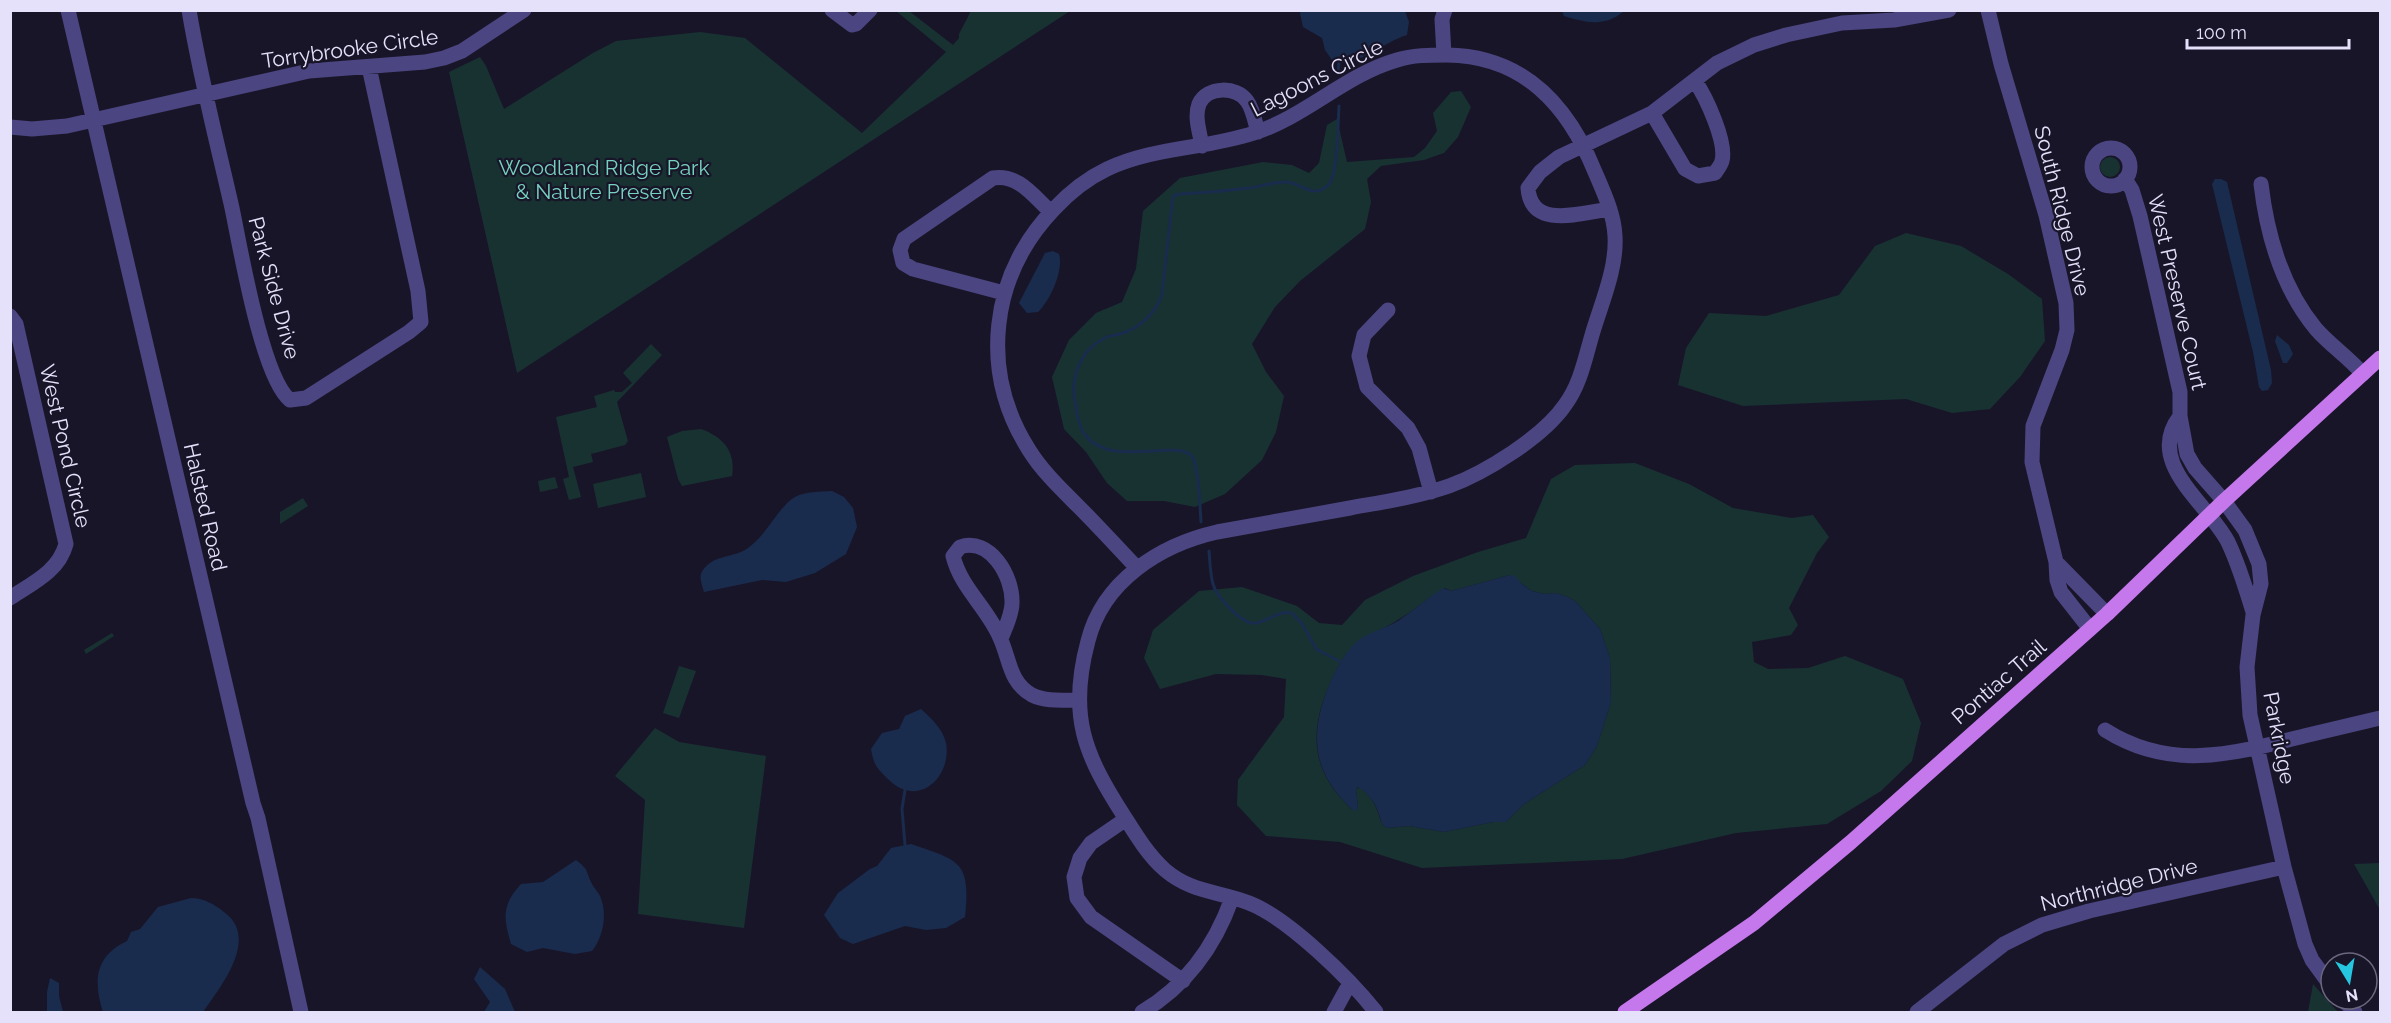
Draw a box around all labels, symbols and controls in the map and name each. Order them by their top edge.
scale bar [2187,12,2349,50]
text: 100 m [2196,22,2247,43]
street label: Torrybrooke Circle [260,24,440,73]
street label: Lagoons Circle [1247,34,1387,122]
street label: South Ridge Drive [2029,123,2096,299]
park label: Woodland Ridge Park & Nature Preserve [498,155,710,204]
street label: West Preserve Court [2143,192,2212,392]
street label: Park Side Drive [243,214,306,362]
street label: West Pond Circle [35,362,96,530]
street label: Halsted Road [179,440,232,573]
street label: Pontiac Trail [1946,634,2051,729]
street label: Parkridge [2258,690,2301,786]
street label: Northridge Drive [2038,853,2200,916]
north arrow [2319,951,2379,1011]
text: N [2344,985,2360,1006]

